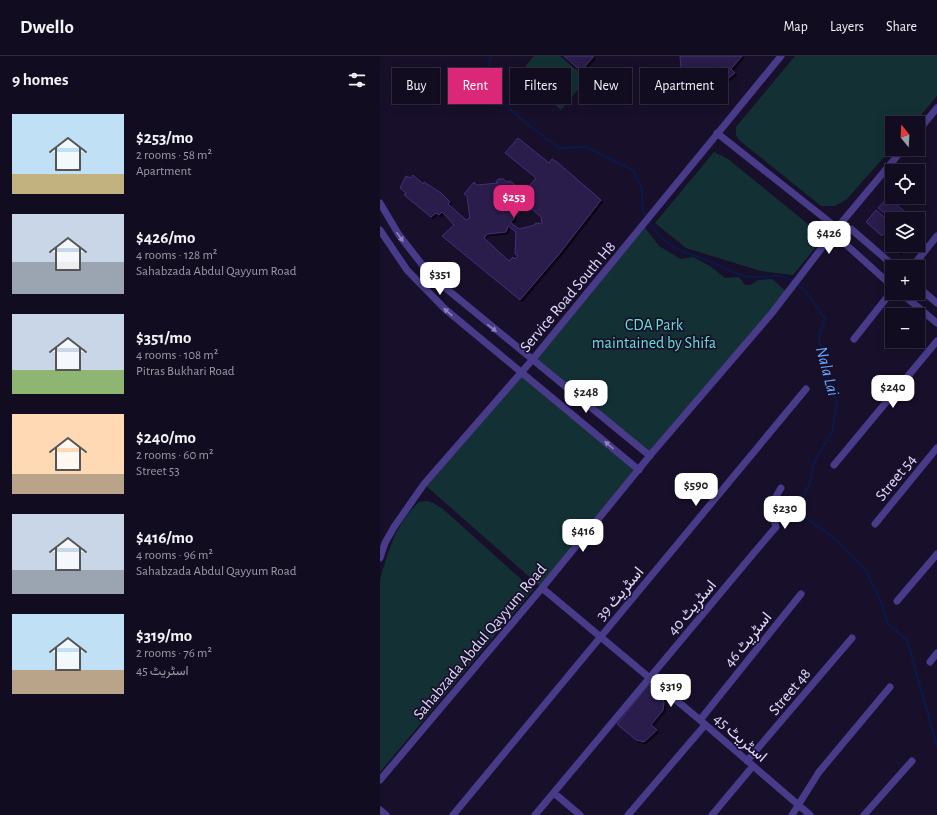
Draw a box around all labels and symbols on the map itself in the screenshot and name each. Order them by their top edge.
north arrow [885,116,925,156]
pin: $253 [490,185,538,219]
pin: $426 [805,221,853,255]
one-way arrow [396,232,404,242]
street label: Service Road South H8 [517,238,619,355]
pin: $351 [416,262,464,296]
one-way arrow [443,307,453,316]
park label: CDA Park maintained by Shifa [592,317,716,352]
one-way arrow [487,323,498,332]
water label: Nala Lai [813,345,842,398]
pin: $240 [869,375,917,409]
pin: $248 [562,380,610,414]
one-way arrow [604,441,614,450]
street label: Street 54 [872,451,919,504]
pin: $590 [672,473,720,507]
pin: $230 [761,496,809,530]
pin: $416 [559,519,607,553]
street label: Sahabzada Abdul Qayyum Road [410,561,550,723]
street label: اسٹریٹ 39 [593,564,648,625]
street label: اسٹریٹ 40 [664,577,721,640]
street label: اسٹریٹ 46 [721,609,776,671]
street label: Street 48 [766,665,814,718]
pin: $319 [647,674,695,708]
street label: اسٹریٹ 45 [709,710,770,767]

